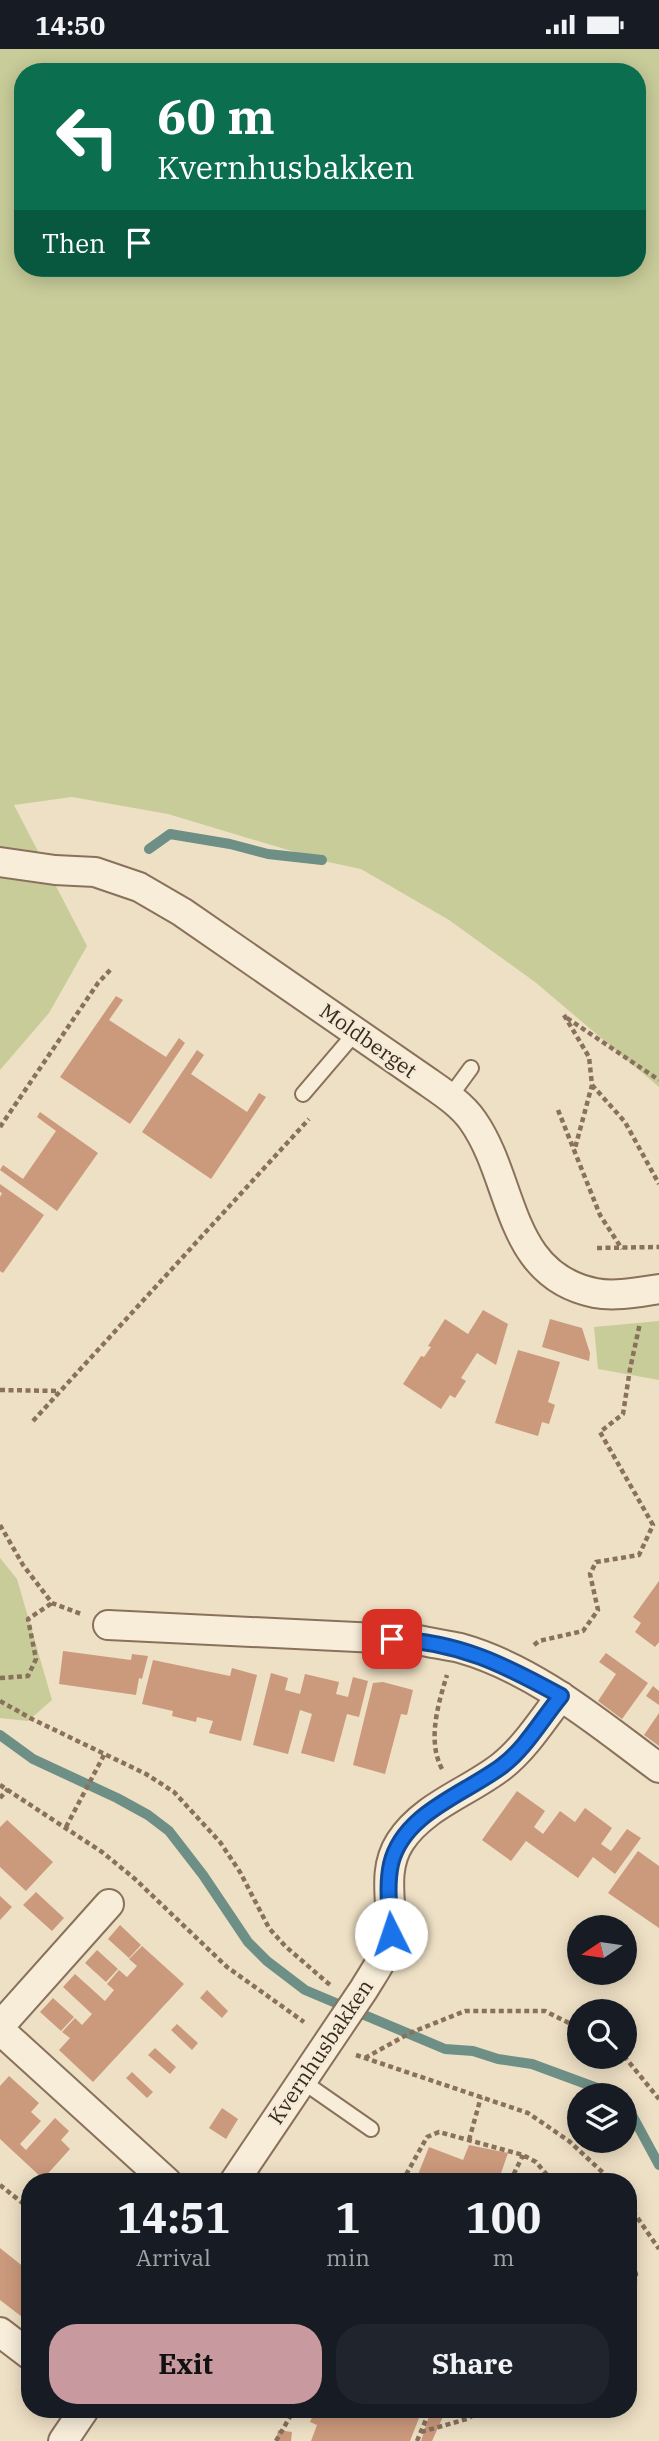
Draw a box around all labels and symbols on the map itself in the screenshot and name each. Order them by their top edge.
street label: Moldberget [314,996,423,1084]
pin [362,1609,422,1669]
position arrow [354,1897,428,1971]
north arrow [567,1915,637,1985]
street label: Kvernhusbakken [261,1974,379,2129]

